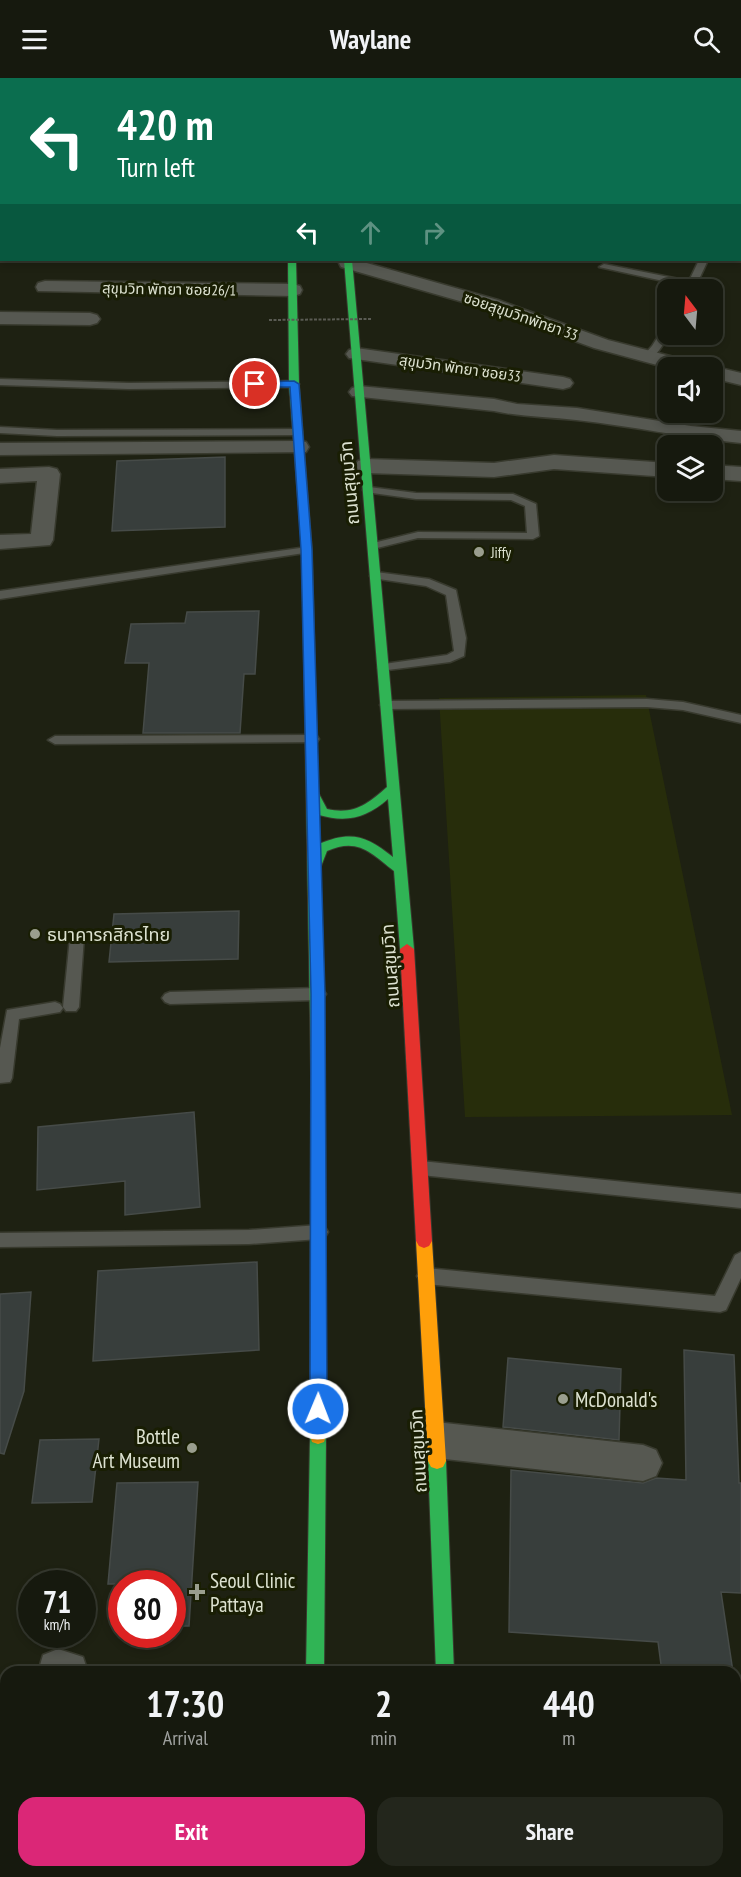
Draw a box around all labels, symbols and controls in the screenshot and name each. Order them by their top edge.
text: Waylane [330,22,411,56]
icon: menu [18,23,51,56]
icon: search [690,23,723,56]
text: 420 m [117,97,214,152]
icon: left [18,102,96,180]
text: Turn left [117,150,195,184]
icon: left [291,216,324,249]
icon: ahead [354,216,387,249]
icon: right [417,216,450,249]
street label: สุขุมวิท พัทยา ซอย26/1 [102,278,236,300]
north arrow [657,279,723,345]
map controls [657,279,723,501]
street label: ซอยสุขุมวิทพัทยา 33 [461,288,581,344]
street label: สุขุมวิท พัทยา ซอย33 [398,350,522,386]
button: sound [657,357,723,423]
pin [229,358,280,409]
icon: arrive [238,367,271,400]
button: layers [657,435,723,501]
street label: ถนนสุขุมวิท [334,440,364,526]
place label: Jiffy [490,543,512,562]
marker: Jiffy [472,545,486,559]
place label: ธนาคารกสิกรไทย [47,923,170,946]
street label: ถนนสุขุมวิท [376,923,404,1009]
marker: ธนาคารกสิกรไทย [28,927,42,941]
position arrow [286,1377,350,1441]
place label: McDonald's [575,1386,657,1413]
marker: McDonald's [556,1392,570,1406]
street label: ถนนสุขุมวิท [404,1408,432,1494]
place label: Bottle Art Museum [93,1423,180,1474]
marker: Bottle Art Museum [185,1441,199,1455]
place label: Seoul Clinic Pattaya [210,1567,296,1618]
speed limit sign: 80 [108,1570,186,1648]
text: 71 [43,1582,71,1621]
marker: Seoul Clinic Pattaya [188,1583,206,1601]
text: km/h [44,1615,70,1634]
text: 17:30 [146,1680,224,1727]
text: 2 [375,1680,392,1727]
text: 440 [543,1680,595,1727]
text: Arrival [163,1725,208,1751]
text: min [371,1725,397,1751]
text: m [562,1725,575,1751]
button: Exit [18,1797,365,1866]
button: Share [377,1797,723,1866]

